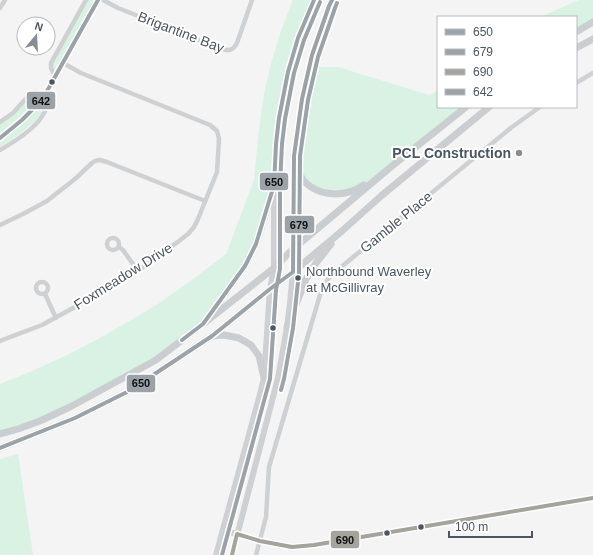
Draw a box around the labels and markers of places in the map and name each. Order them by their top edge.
unlabelled marker [47,77,57,87]
place label: PCL Construction [392,145,511,161]
marker: PCL Construction [514,148,524,158]
place label: Northbound Waverley at McGillivray [306,264,432,295]
marker: Northbound Waverley at McGillivray [293,273,303,283]
unlabelled marker [268,323,278,333]
unlabelled marker [416,522,426,532]
unlabelled marker [382,528,392,538]

